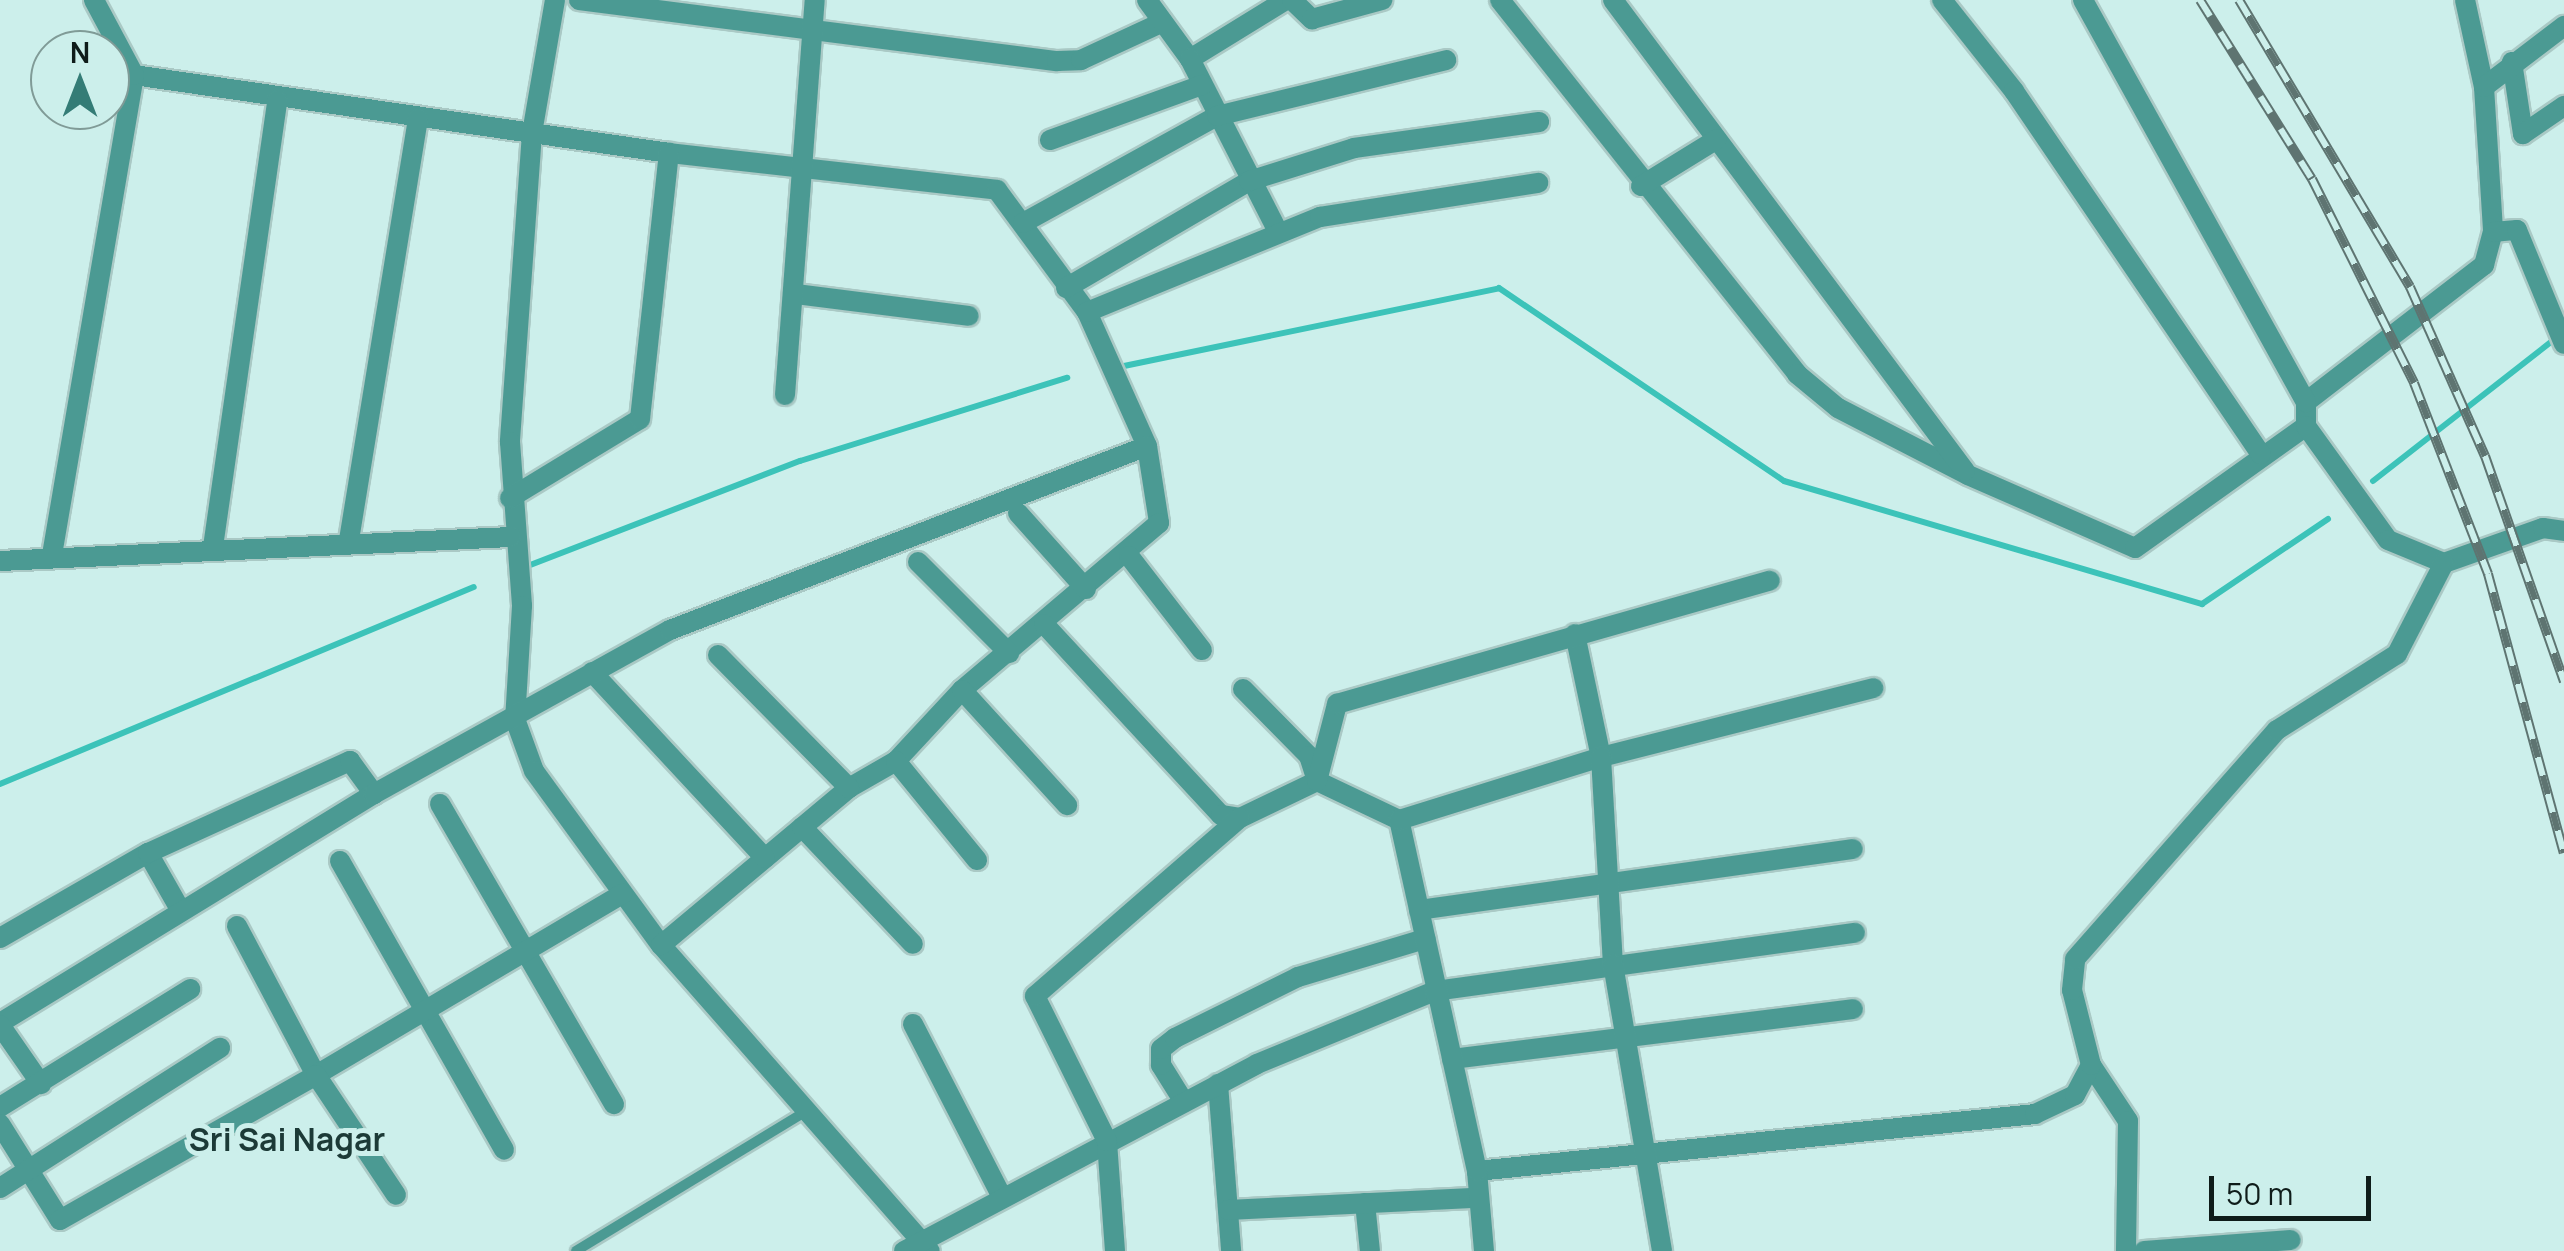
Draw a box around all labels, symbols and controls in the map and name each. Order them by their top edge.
north arrow [30,30,130,130]
text: N [70,33,90,71]
district label: Sri Sai Nagar [189,1120,385,1158]
scale bar [2214,1156,2376,1218]
text: 50 m [2226,1173,2293,1214]

